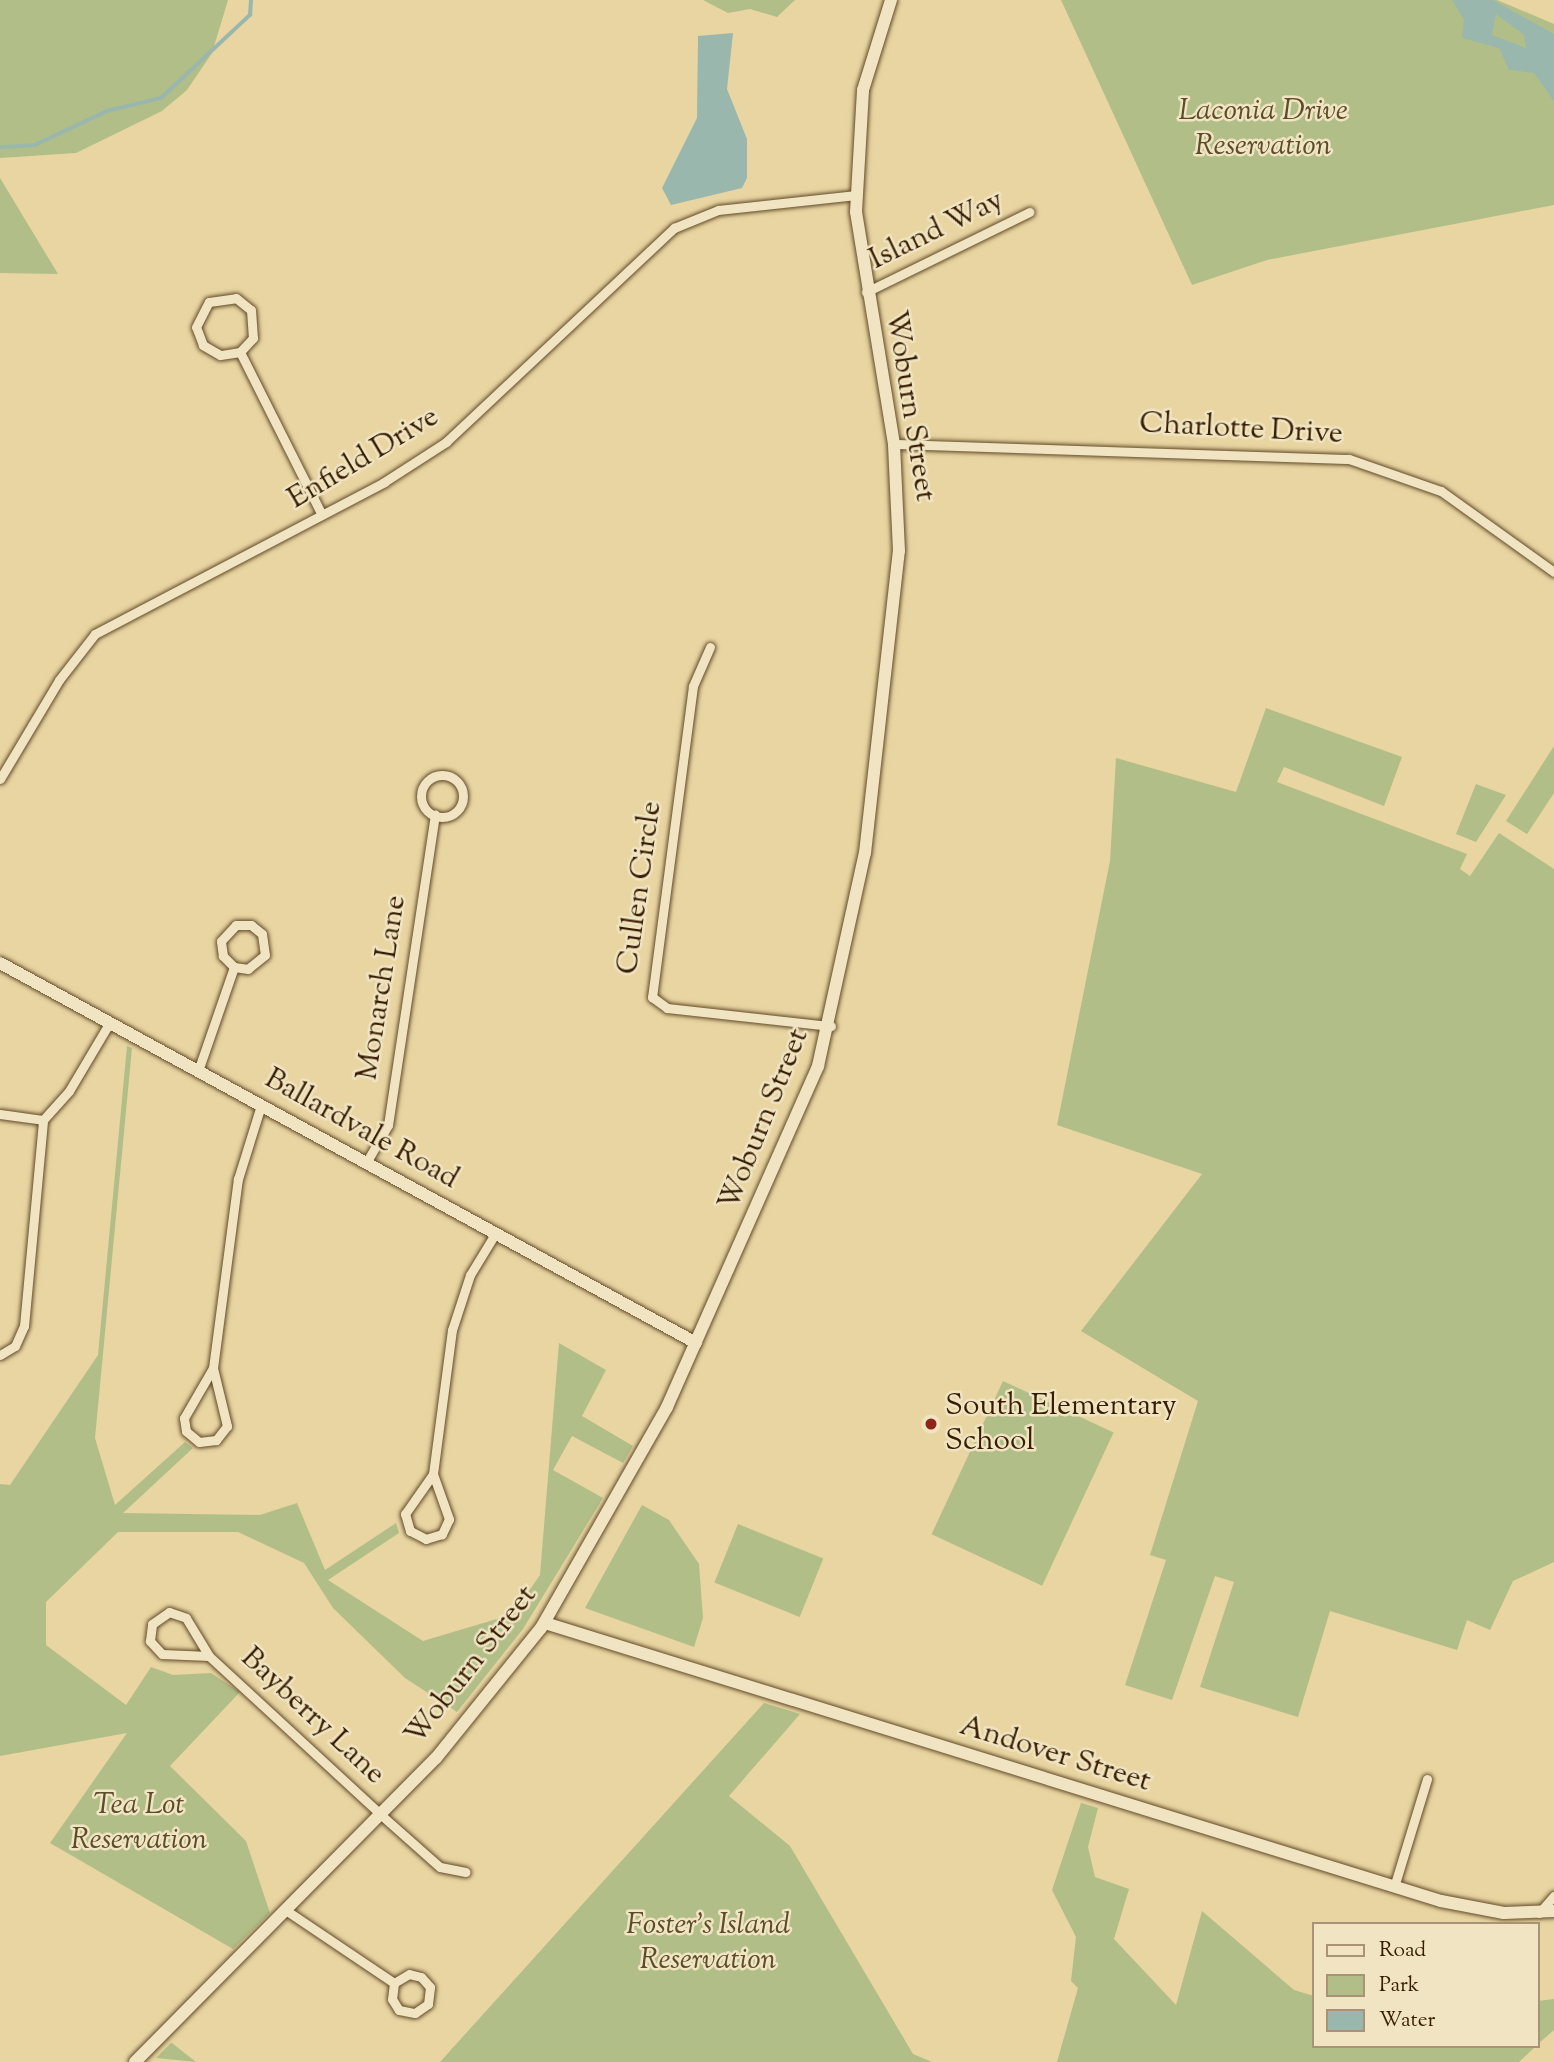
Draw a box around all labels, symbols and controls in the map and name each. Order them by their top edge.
park label: Laconia Drive Reservation [1178,94,1348,164]
street label: Island Way [864,183,1010,279]
street label: Woburn Street [876,308,942,504]
street label: Enfield Drive [282,400,446,518]
street label: Charlotte Drive [1138,407,1344,453]
street label: Cullen Circle [611,799,671,977]
street label: Monarch Lane [351,893,415,1083]
street label: Woburn Street [712,1024,818,1216]
street label: Ballardvale Road [258,1062,464,1198]
place label: South Elementary School [945,1389,1177,1460]
marker: South Elementary School [923,1416,939,1432]
street label: Woburn Street [398,1579,546,1753]
street label: Bayberry Lane [232,1641,392,1793]
street label: Andover Street [955,1709,1155,1801]
park label: Tea Lot Reservation [71,1788,207,1858]
park label: Foster's Island Reservation [626,1908,790,1979]
legend [1312,1922,1540,2048]
text: Road [1379,1936,1426,1966]
text: Park [1379,1971,1419,2001]
text: Water [1379,2006,1435,2036]

